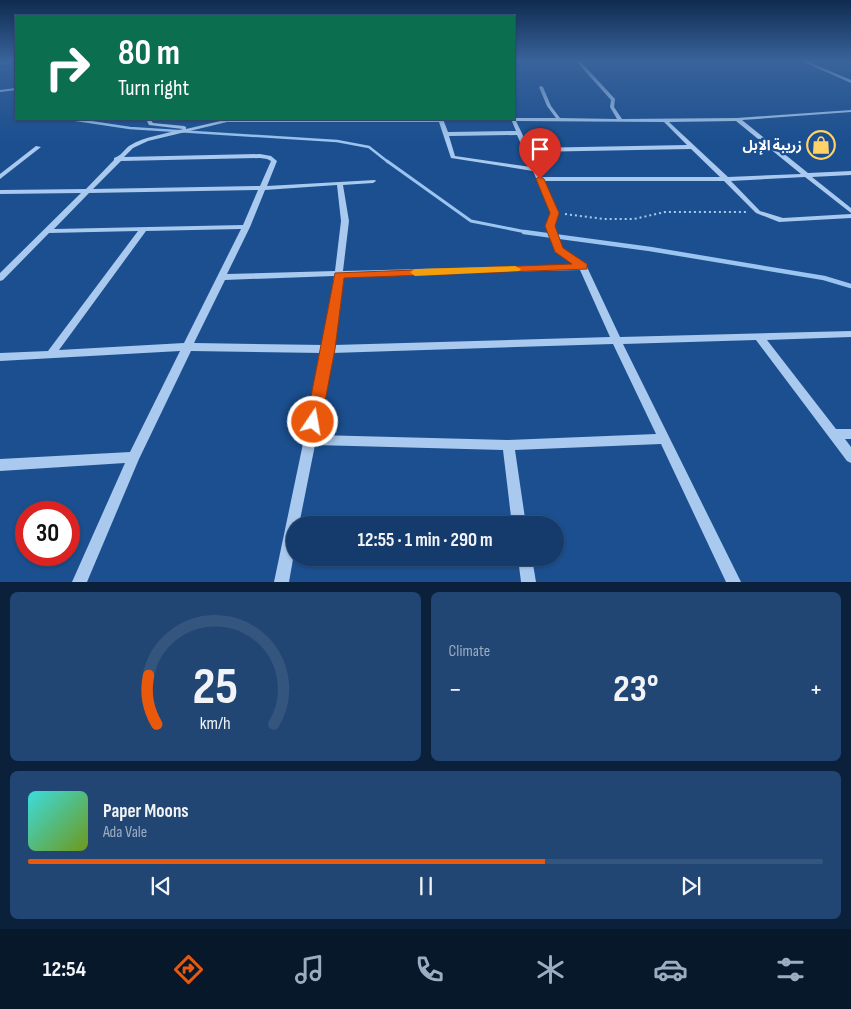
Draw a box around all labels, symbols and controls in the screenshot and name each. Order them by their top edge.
text: 80 m [118,32,180,75]
icon: right [35,35,100,100]
text: Turn right [118,75,189,102]
pin [519,128,561,179]
shop icon: زريبة الإبل [806,130,836,160]
icon: arrive [526,135,554,163]
place label: زريبة الإبل [742,137,802,155]
position arrow [286,395,338,447]
speed limit sign: 30 [15,501,80,566]
text: 12:55 · 1 min · 290 m [357,529,493,552]
text: Climate [449,642,490,661]
text: 25 [192,656,238,719]
text: 23° [613,667,659,712]
text: − [449,673,462,706]
text: + [809,673,823,706]
text: km/h [200,713,231,734]
text: Paper Moons [103,800,189,823]
text: Ada Vale [103,823,147,842]
icon: previous [147,872,175,900]
icon: pause [412,872,440,900]
icon: next [677,872,705,900]
icon: directions [171,952,206,987]
icon: music [292,952,327,987]
icon: phone [412,952,447,987]
icon: climate [533,952,568,987]
icon: car [653,952,688,987]
icon: filters [773,952,808,987]
text: 12:54 [43,956,86,983]

